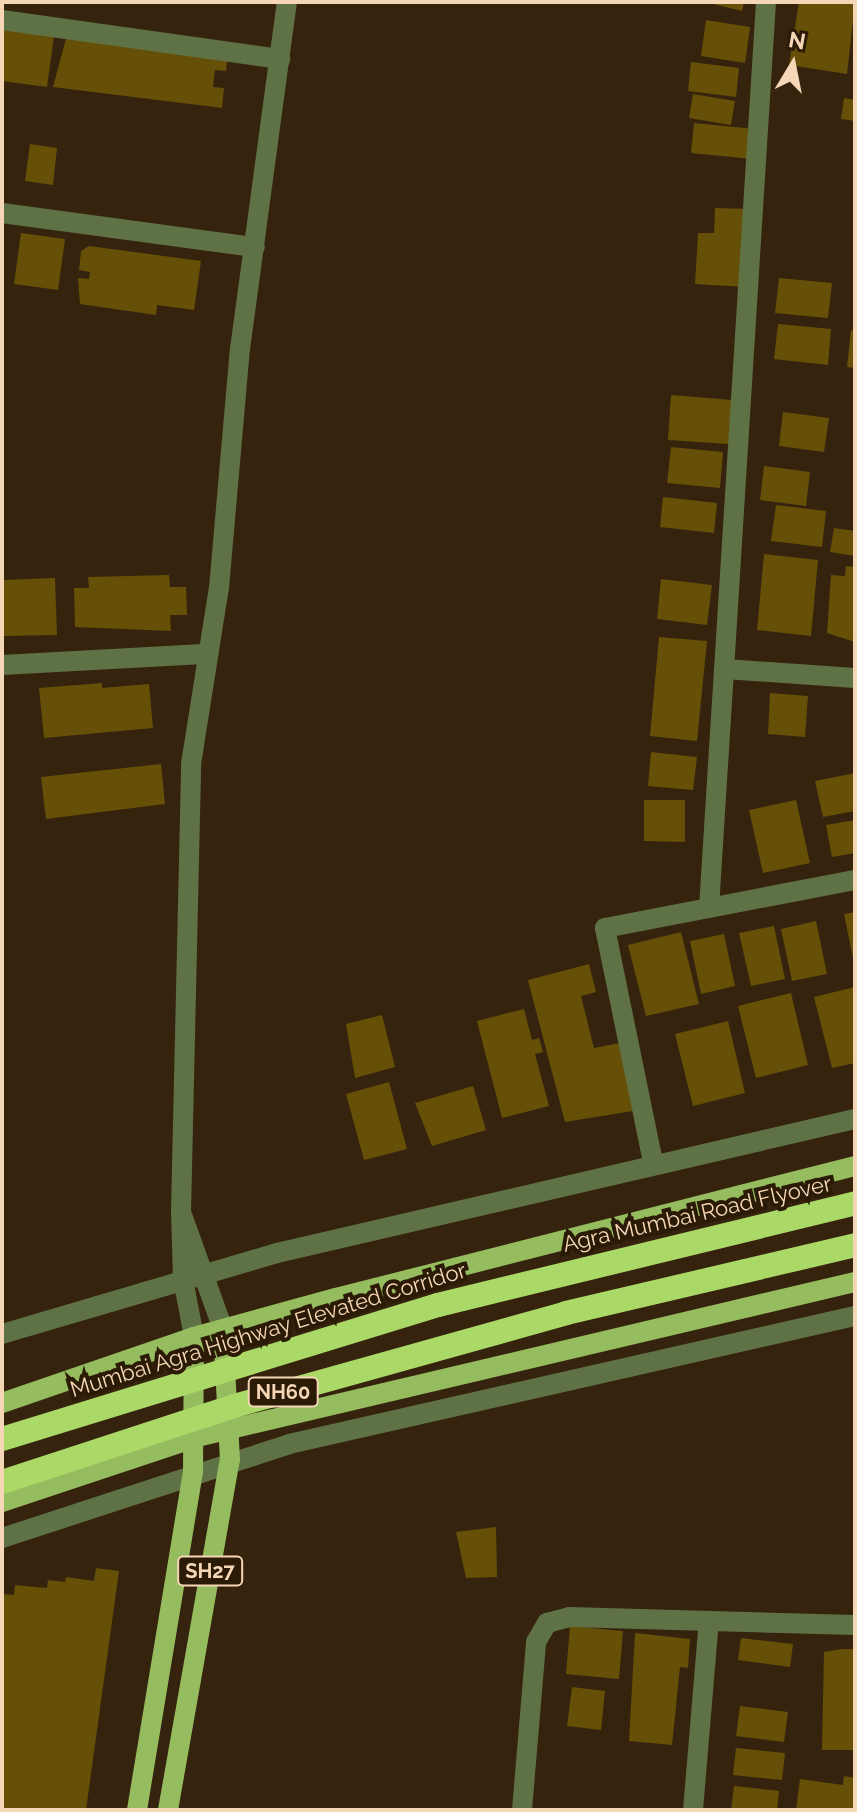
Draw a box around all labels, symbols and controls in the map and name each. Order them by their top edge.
north arrow [753,24,833,104]
text: N [787,26,808,55]
street label: Agra Mumbai Road Flyover [560,1170,834,1258]
street label: Mumbai Agra Highway Elevated Corridor [66,1257,470,1403]
road number: NH60 [247,1376,319,1408]
road number: SH27 [176,1555,244,1587]

